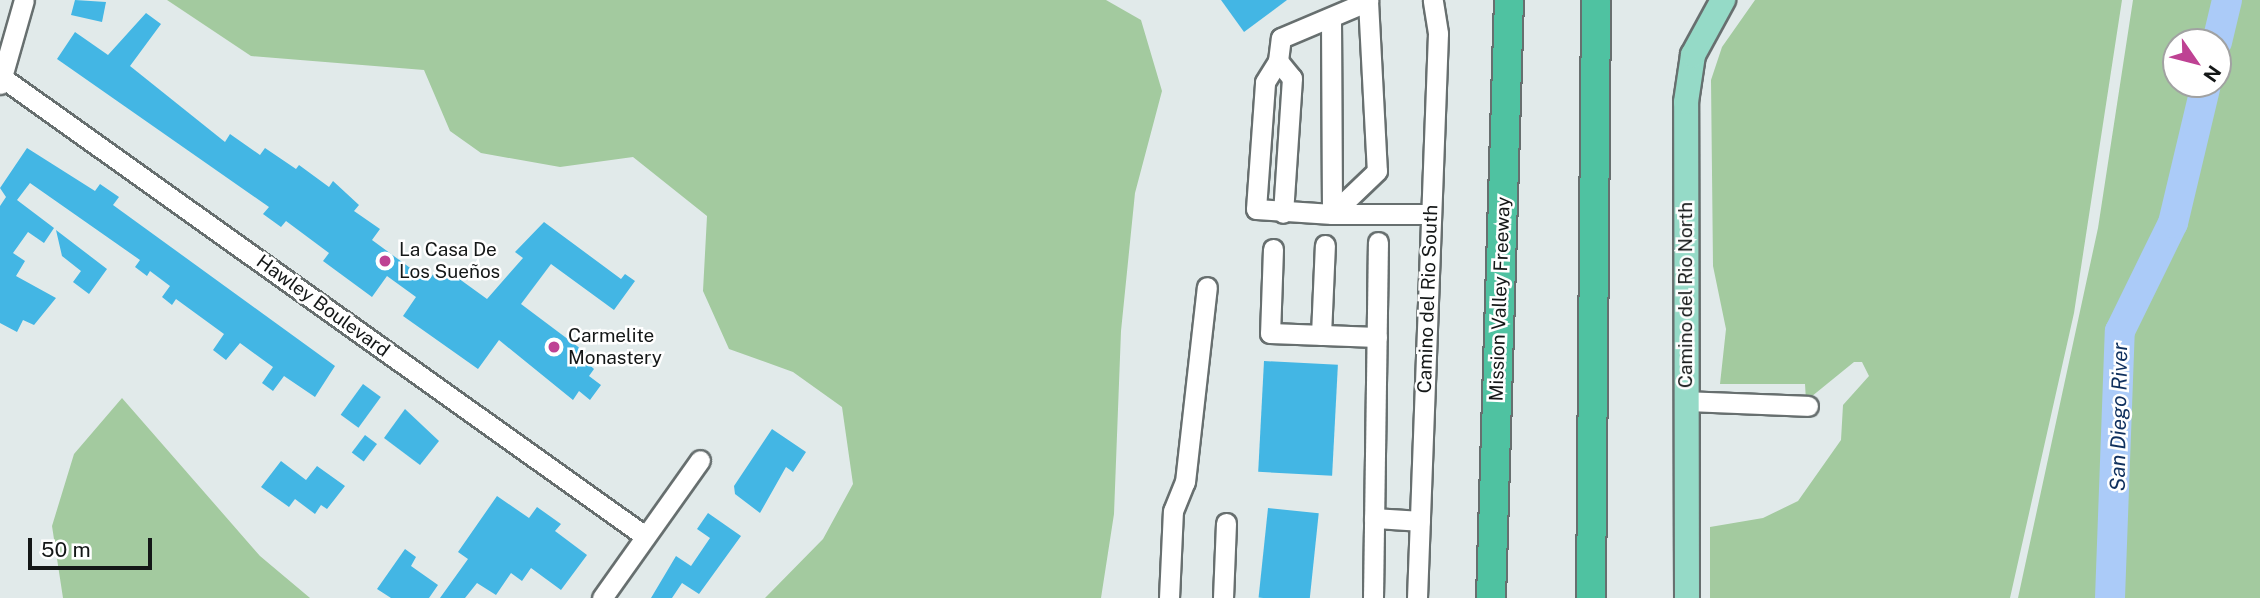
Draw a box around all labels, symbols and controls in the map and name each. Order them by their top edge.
north arrow [2162,28,2232,98]
text: N [2199,61,2226,86]
street label: Mission Valley Freeway [1485,196,1515,402]
street label: Camino del Rio North [1675,202,1697,388]
street label: Camino del Rio South [1413,204,1443,394]
place label: La Casa De Los Sueños [399,239,500,283]
street label: Hawley Boulevard [252,250,394,362]
marker: La Casa De Los Sueños [377,253,393,269]
place label: Carmelite Monastery [568,325,662,369]
marker: Carmelite Monastery [546,339,562,355]
water label: San Diego River [2105,342,2133,492]
scale bar [32,524,156,568]
text: 50 m [41,537,91,562]

